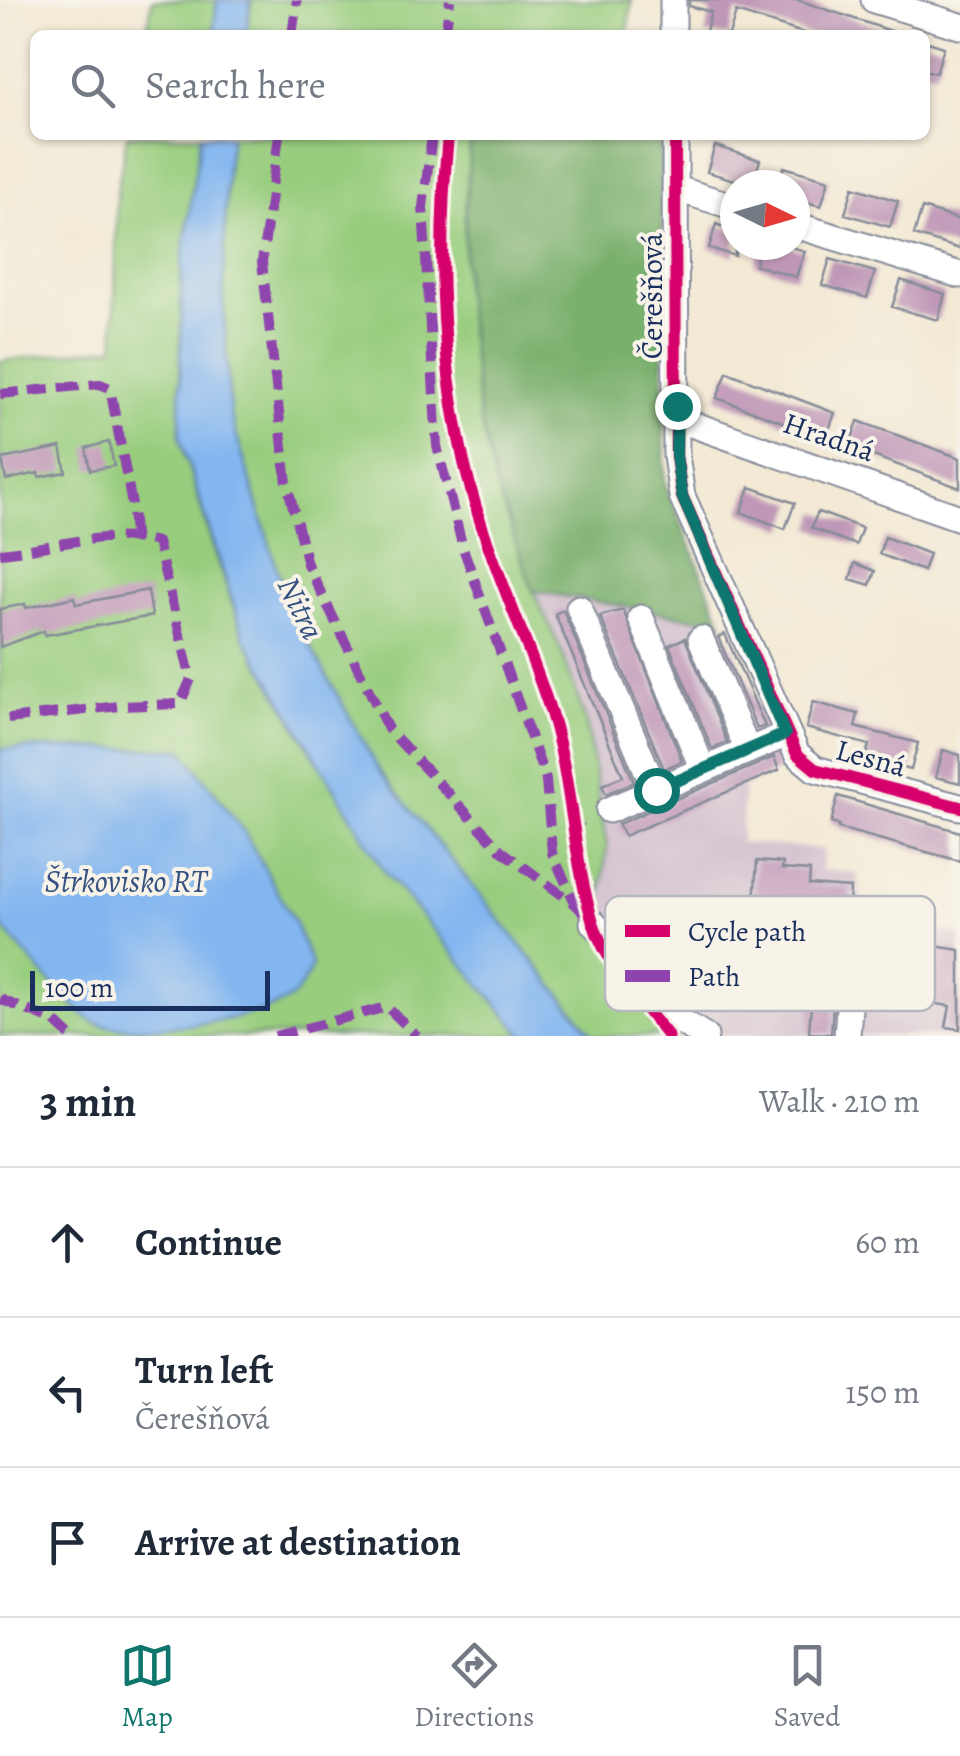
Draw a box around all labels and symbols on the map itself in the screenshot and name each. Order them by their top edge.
north arrow [720,170,810,260]
street label: Čerešňová [632,233,672,359]
route end [655,384,701,430]
street label: Hradná [778,403,880,471]
water label: Nitra [267,569,335,647]
street label: Lesná [831,729,911,787]
route start [634,768,680,814]
water label: Štrkovisko RT [45,859,209,903]
legend [605,896,935,1011]
text: Cycle path [688,913,806,951]
text: Path [688,958,740,996]
scale bar [30,966,270,1010]

